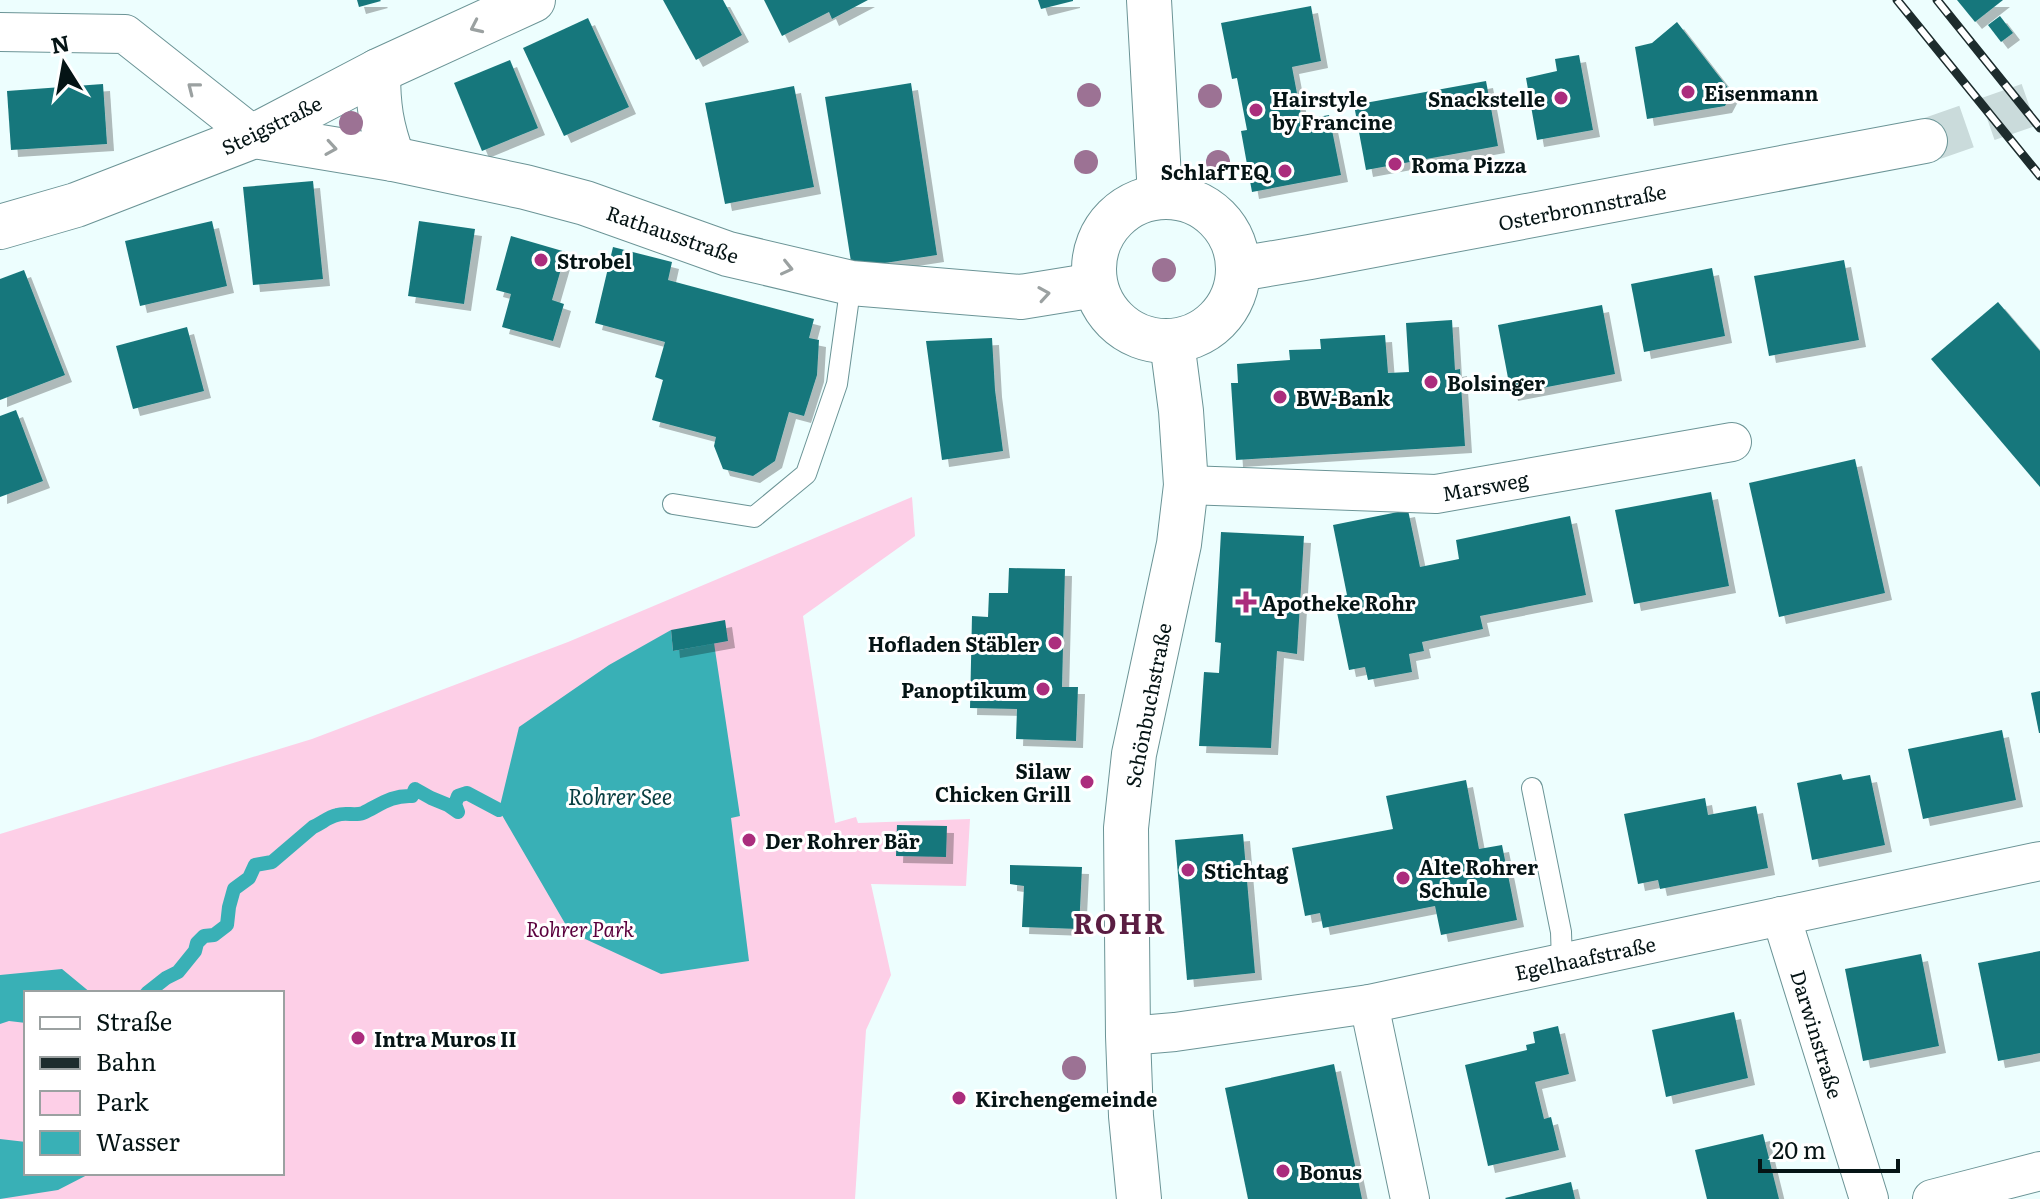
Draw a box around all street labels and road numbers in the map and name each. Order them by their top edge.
street label: Steigstraße [216,87,326,161]
street label: Osterbronnstraße [1495,175,1669,237]
street label: Rathausstraße [603,196,743,270]
street label: Marsweg [1439,463,1531,507]
street label: Schönbuchstraße [1116,620,1178,790]
street label: Egelhaafstraße [1512,927,1658,987]
street label: Darwinstraße [1784,966,1852,1102]

